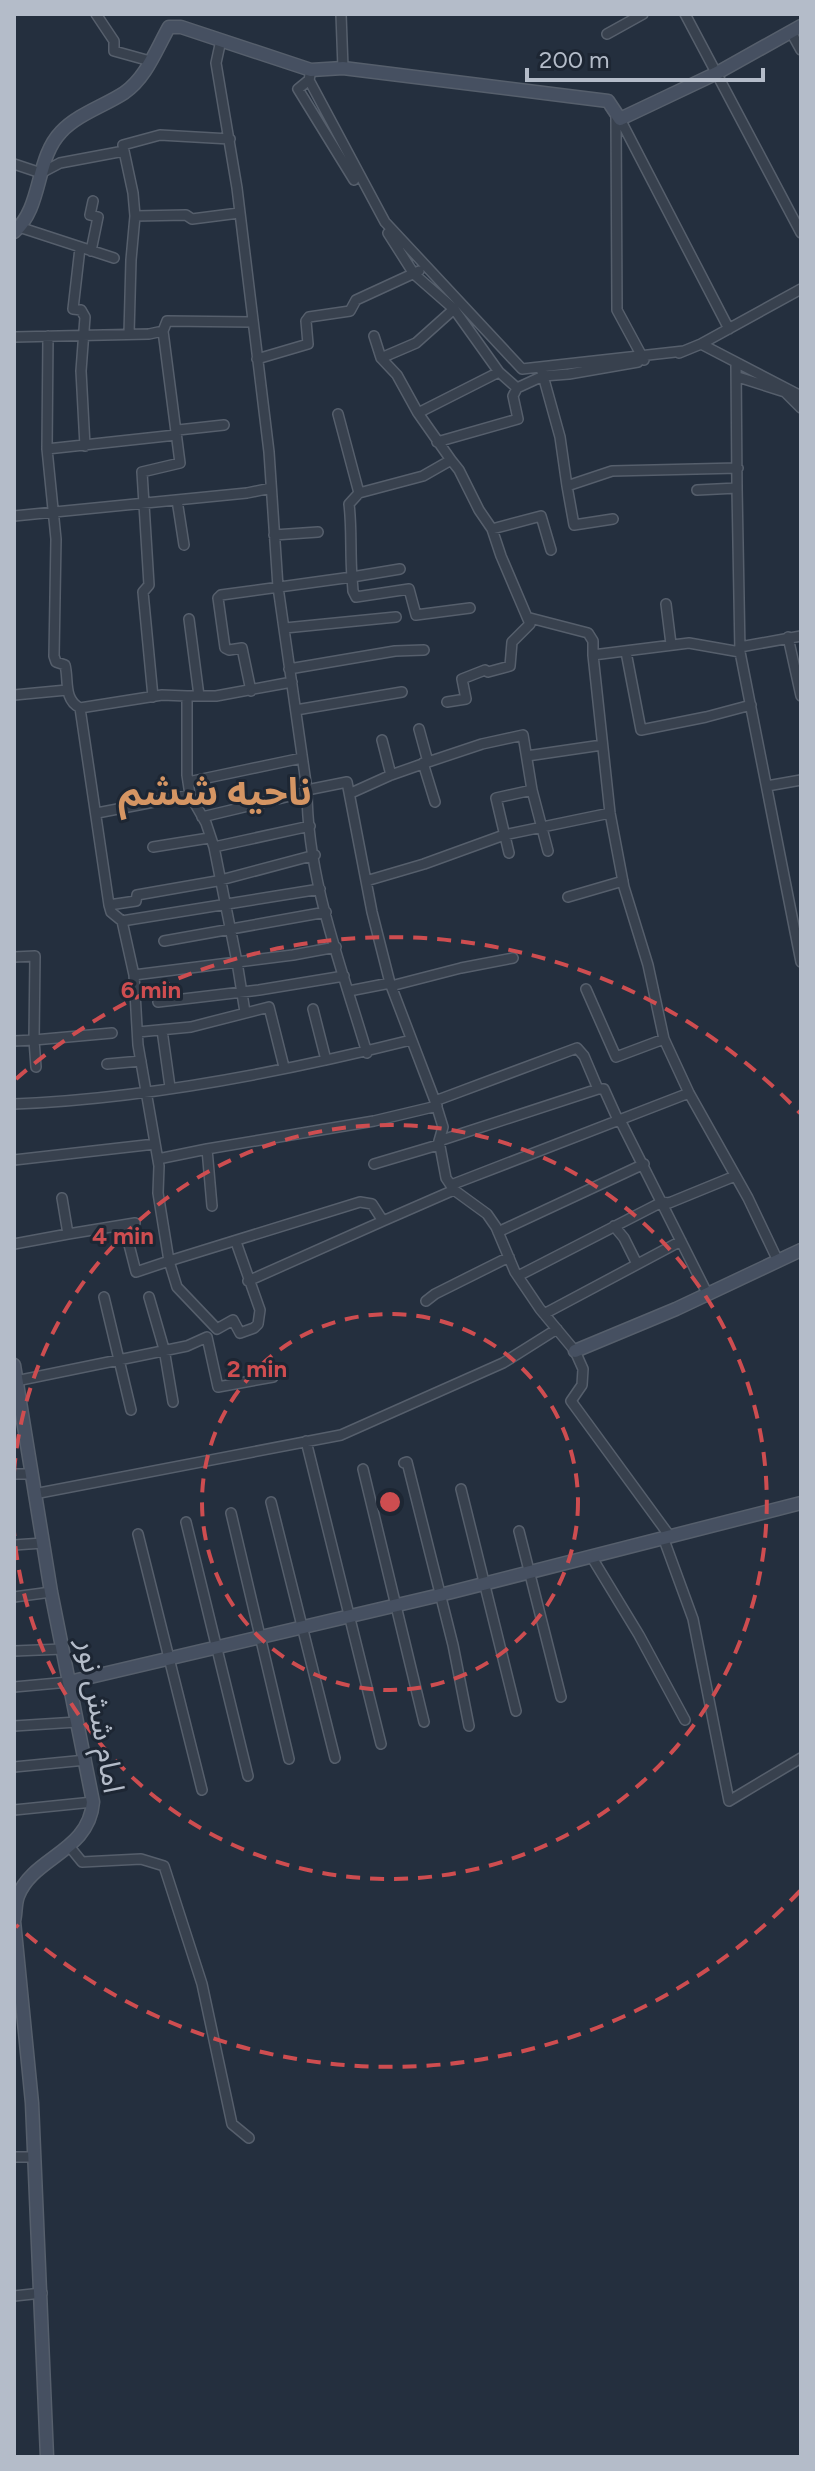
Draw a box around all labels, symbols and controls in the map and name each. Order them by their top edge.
scale bar [527,32,763,82]
text: 200 m [539,45,610,74]
district label: ناحیه ششم [118,769,312,821]
text: 6 min [121,975,181,1004]
text: 4 min [92,1221,154,1250]
text: 2 min [227,1354,287,1383]
centre of rings [376,1488,404,1516]
street label: امام شش نور [65,1635,133,1797]

